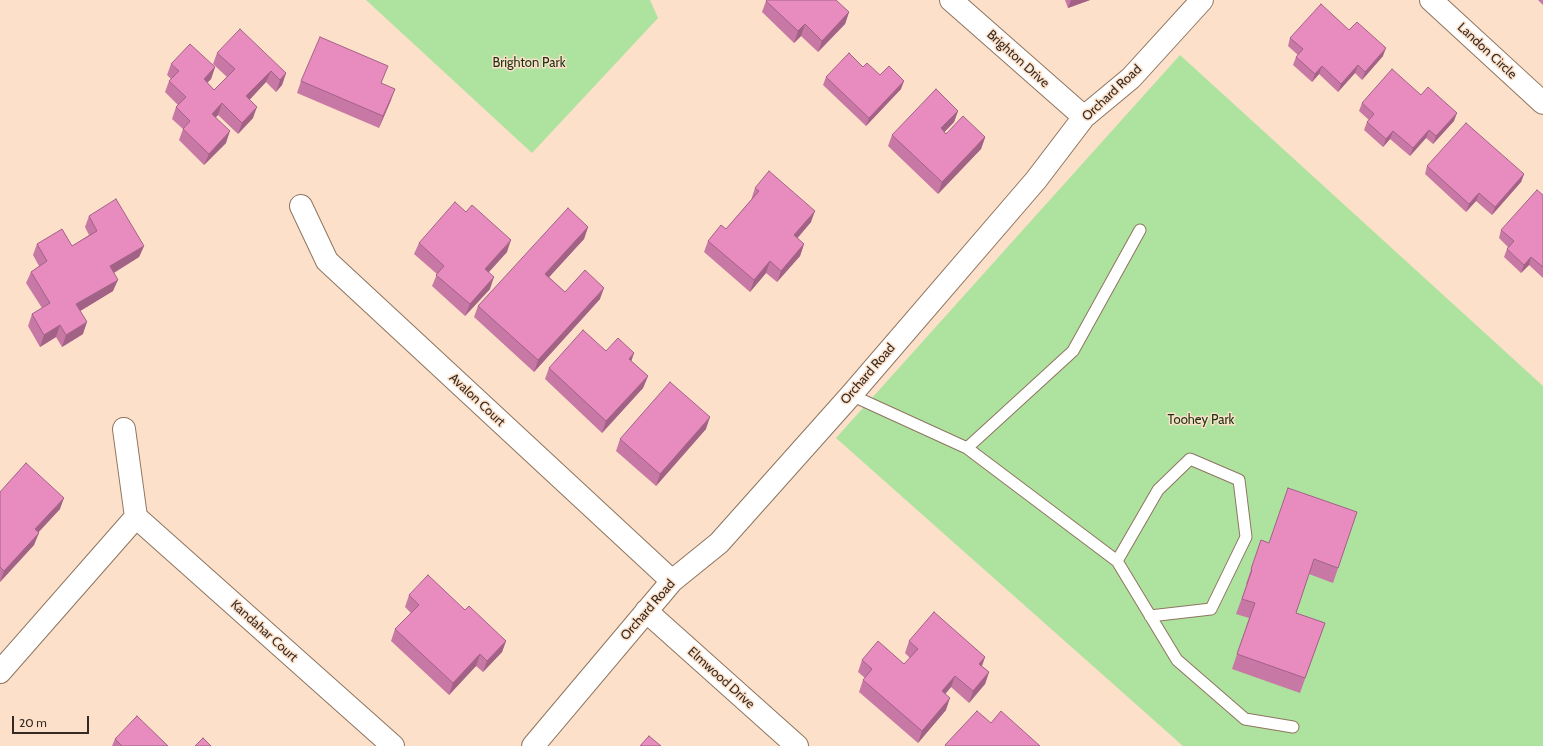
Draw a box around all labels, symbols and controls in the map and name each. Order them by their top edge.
street label: Landon Circle [1454,20,1520,82]
street label: Brighton Drive [984,27,1052,91]
park label: Brighton Park [492,55,566,71]
street label: Orchard Road [1079,62,1145,124]
street label: Orchard Road [837,340,899,408]
street label: Avalon Court [446,370,508,430]
park label: Toohey Park [1168,412,1234,428]
street label: Orchard Road [617,576,679,644]
street label: Kandahar Court [227,597,301,665]
street label: Elmwood Drive [684,644,758,712]
scale bar [14,708,91,734]
text: 20 m [19,715,47,730]

